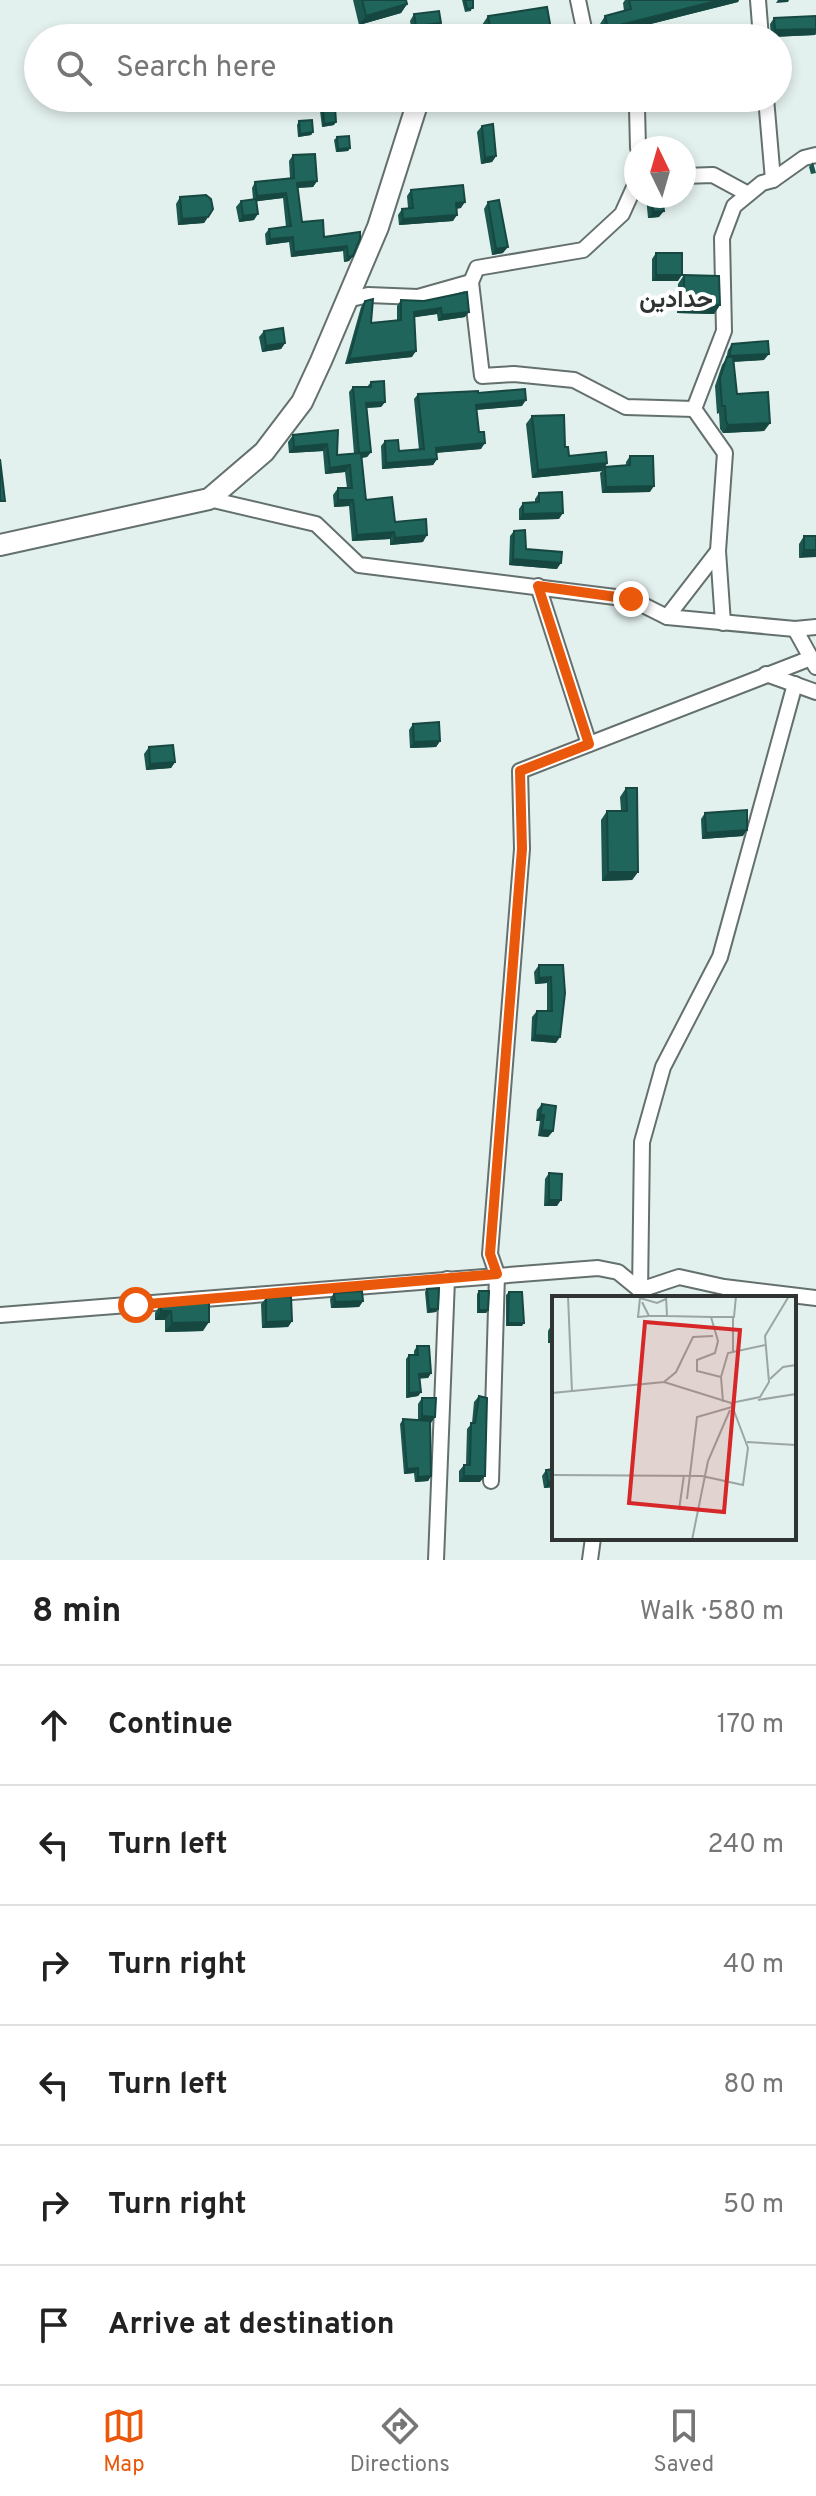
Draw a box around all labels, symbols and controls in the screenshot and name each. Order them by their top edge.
search box [24,24,792,112]
icon: search [52,46,96,90]
text: Search here [116,50,276,87]
north arrow [624,136,696,208]
district label: حدادين [639,286,713,316]
route end [613,581,649,617]
route start [118,1287,154,1323]
inset map [552,1296,796,1540]
text: 8 min [32,1591,121,1634]
text: Walk · 580 m [640,1596,784,1629]
icon: ahead [32,1703,76,1747]
text: Continue [108,1707,233,1744]
text: 170 m [717,1709,784,1742]
icon: left [32,1823,76,1867]
text: Turn left [108,1827,228,1864]
text: 240 m [707,1829,784,1862]
icon: right [32,1943,76,1987]
text: Turn right [108,1947,246,1984]
text: 40 m [723,1949,784,1982]
icon: left [32,2063,76,2107]
text: Turn left [108,2067,228,2104]
text: 80 m [724,2069,784,2102]
icon: right [32,2183,76,2227]
text: Turn right [108,2187,246,2224]
text: 50 m [723,2189,784,2222]
icon: arrive [32,2303,76,2347]
text: Arrive at destination [108,2307,394,2344]
tab: Map [102,2404,146,2479]
tab: Directions [350,2404,450,2479]
tab: Saved [654,2404,714,2479]

